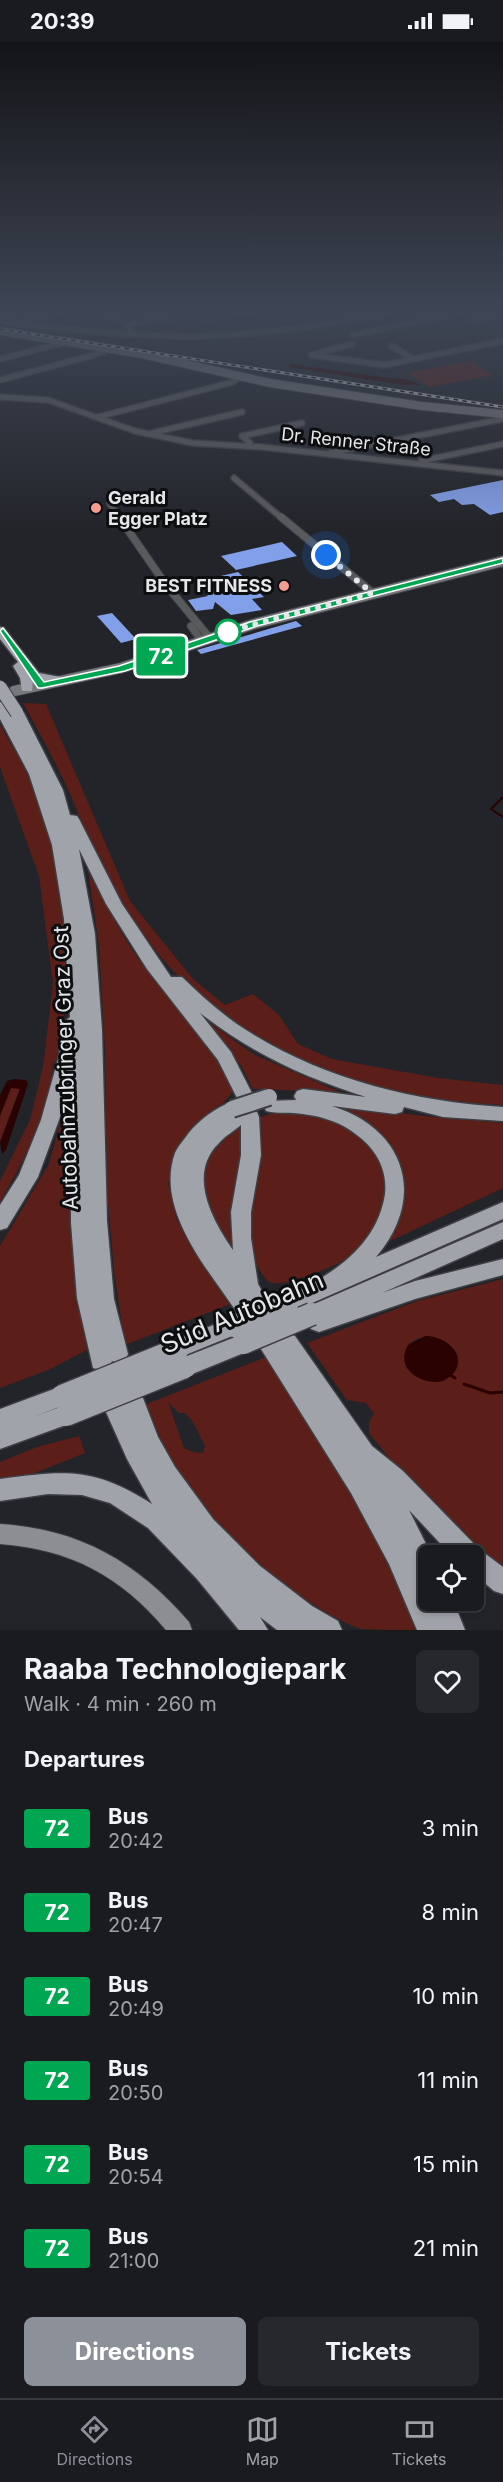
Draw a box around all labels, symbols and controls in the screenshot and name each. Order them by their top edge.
text: 20:39 [30,8,95,34]
street label: Dr. Renner Straße [280,423,432,460]
place label: Gerald Egger Platz [108,487,208,529]
marker: Gerald Egger Platz [89,501,103,515]
your location [311,540,341,570]
place label: BEST FITNESS [145,575,272,596]
marker: BEST FITNESS [277,579,291,593]
unlabelled marker [215,619,241,645]
line badge: 72 [134,636,188,676]
text: 72 [148,644,174,669]
street label: Autobahnzubringer Graz Ost [48,925,83,1210]
street label: Süd Autobahn [156,1263,328,1360]
map controls [418,1545,484,1611]
button: locate [418,1545,484,1611]
button: heart [416,1650,479,1713]
text: Raaba Technologiepark [24,1652,346,1686]
text: Walk · 4 min · 260 m [24,1692,217,1716]
text: Departures [24,1746,145,1772]
text: Bus [108,1803,149,1829]
text: 3 min [422,1815,479,1841]
text: 72 [44,1816,70,1841]
text: 20:42 [108,1829,164,1853]
text: Bus [108,1887,149,1913]
text: 8 min [422,1899,479,1925]
text: 72 [44,1900,70,1925]
text: 20:47 [108,1913,163,1937]
text: Bus [108,1971,149,1997]
text: 10 min [412,1983,479,2009]
text: 72 [44,1984,70,2009]
text: 20:49 [108,1997,164,2021]
text: Bus [108,2055,149,2081]
text: 11 min [417,2067,479,2093]
text: 72 [44,2068,70,2093]
text: 20:50 [108,2081,163,2105]
text: Bus [108,2139,149,2165]
text: 15 min [413,2151,479,2177]
text: 72 [44,2152,70,2177]
text: 20:54 [108,2165,164,2189]
text: Bus [108,2223,149,2249]
text: 21 min [413,2235,479,2261]
text: 72 [44,2236,70,2261]
text: 21:00 [108,2249,159,2273]
button: Directions [24,2317,246,2386]
button: Tickets [258,2317,479,2386]
tab: Directions [56,2413,133,2469]
tab: Map [246,2413,279,2469]
tab: Tickets [392,2413,446,2469]

